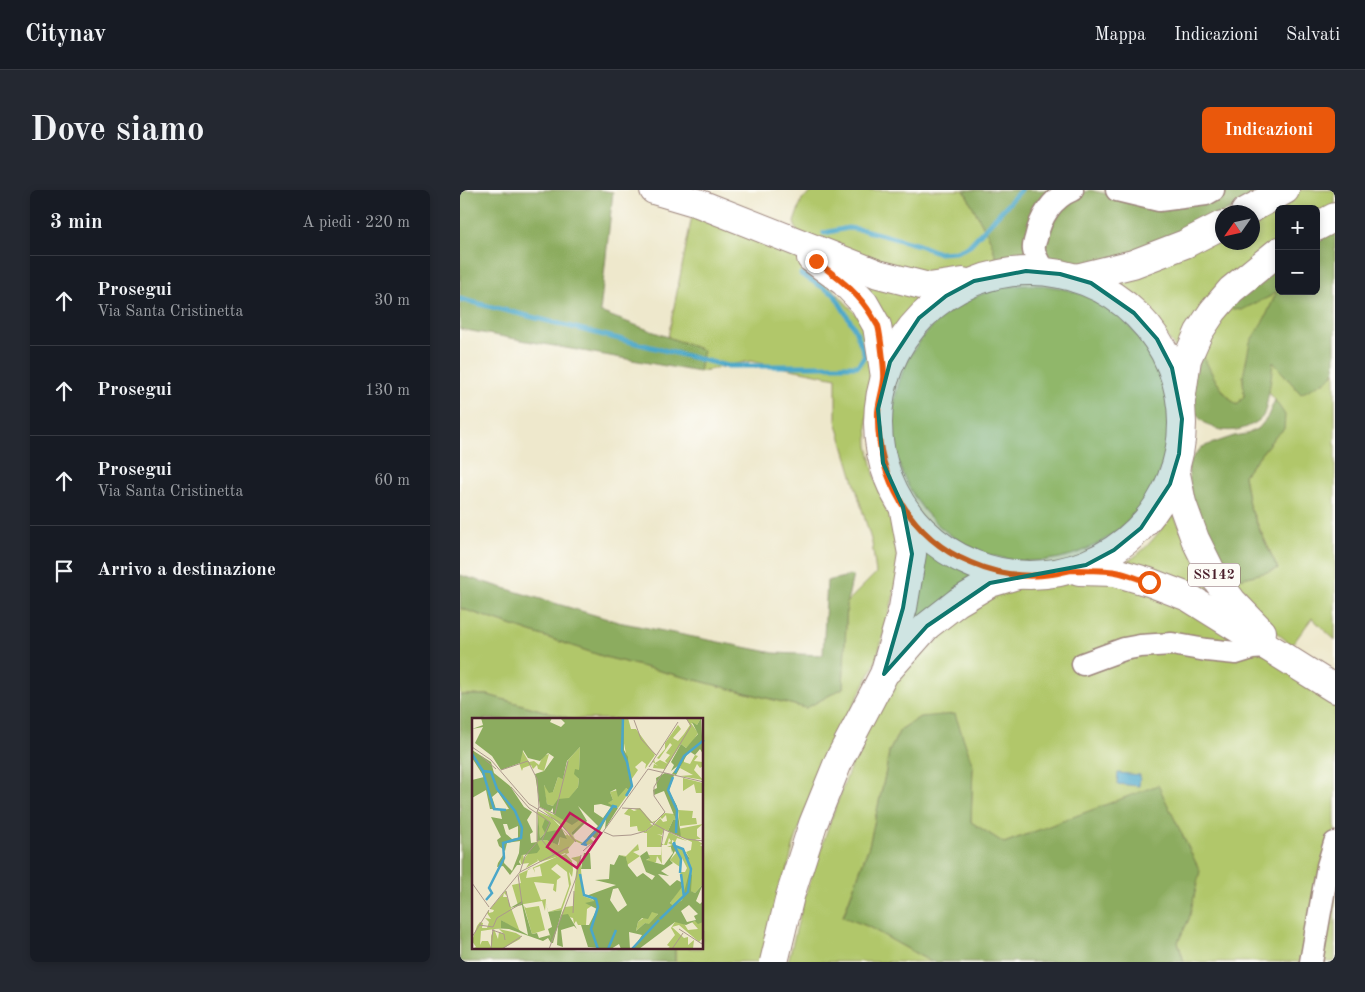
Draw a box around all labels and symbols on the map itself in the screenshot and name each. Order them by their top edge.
north arrow [1215,205,1260,250]
route end [805,250,828,273]
road number: SS142 [1188,564,1240,586]
route start [1138,571,1161,594]
inset map [472,718,704,950]

